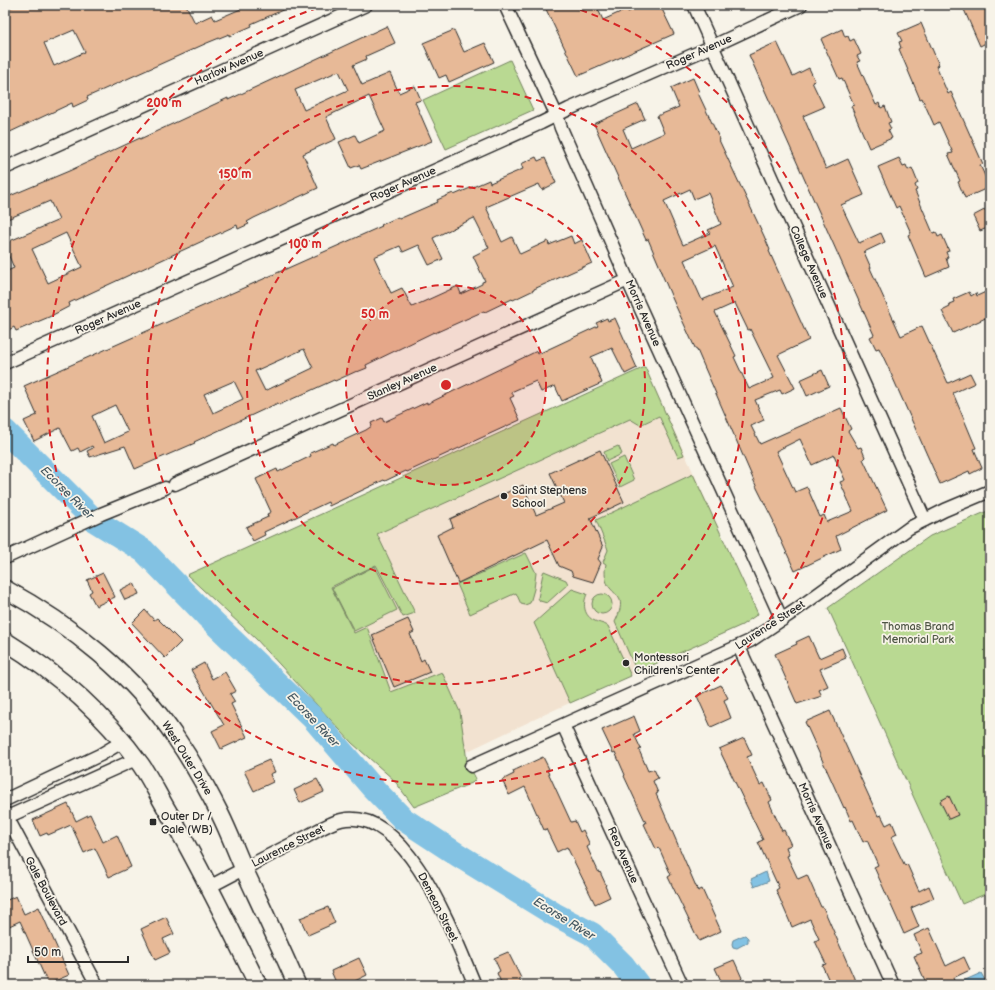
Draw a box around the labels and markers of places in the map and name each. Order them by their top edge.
centre of rings [439,378,453,392]
place label: Saint Stephens School [512,484,587,510]
marker: Saint Stephens School [499,491,509,501]
place label: Montessori Children's Center [634,651,721,677]
marker: Montessori Children's Center [621,658,631,668]
place label: Outer Dr / Gale (WB) [161,810,213,836]
marker: Outer Dr / Gale (WB) [148,817,158,827]

